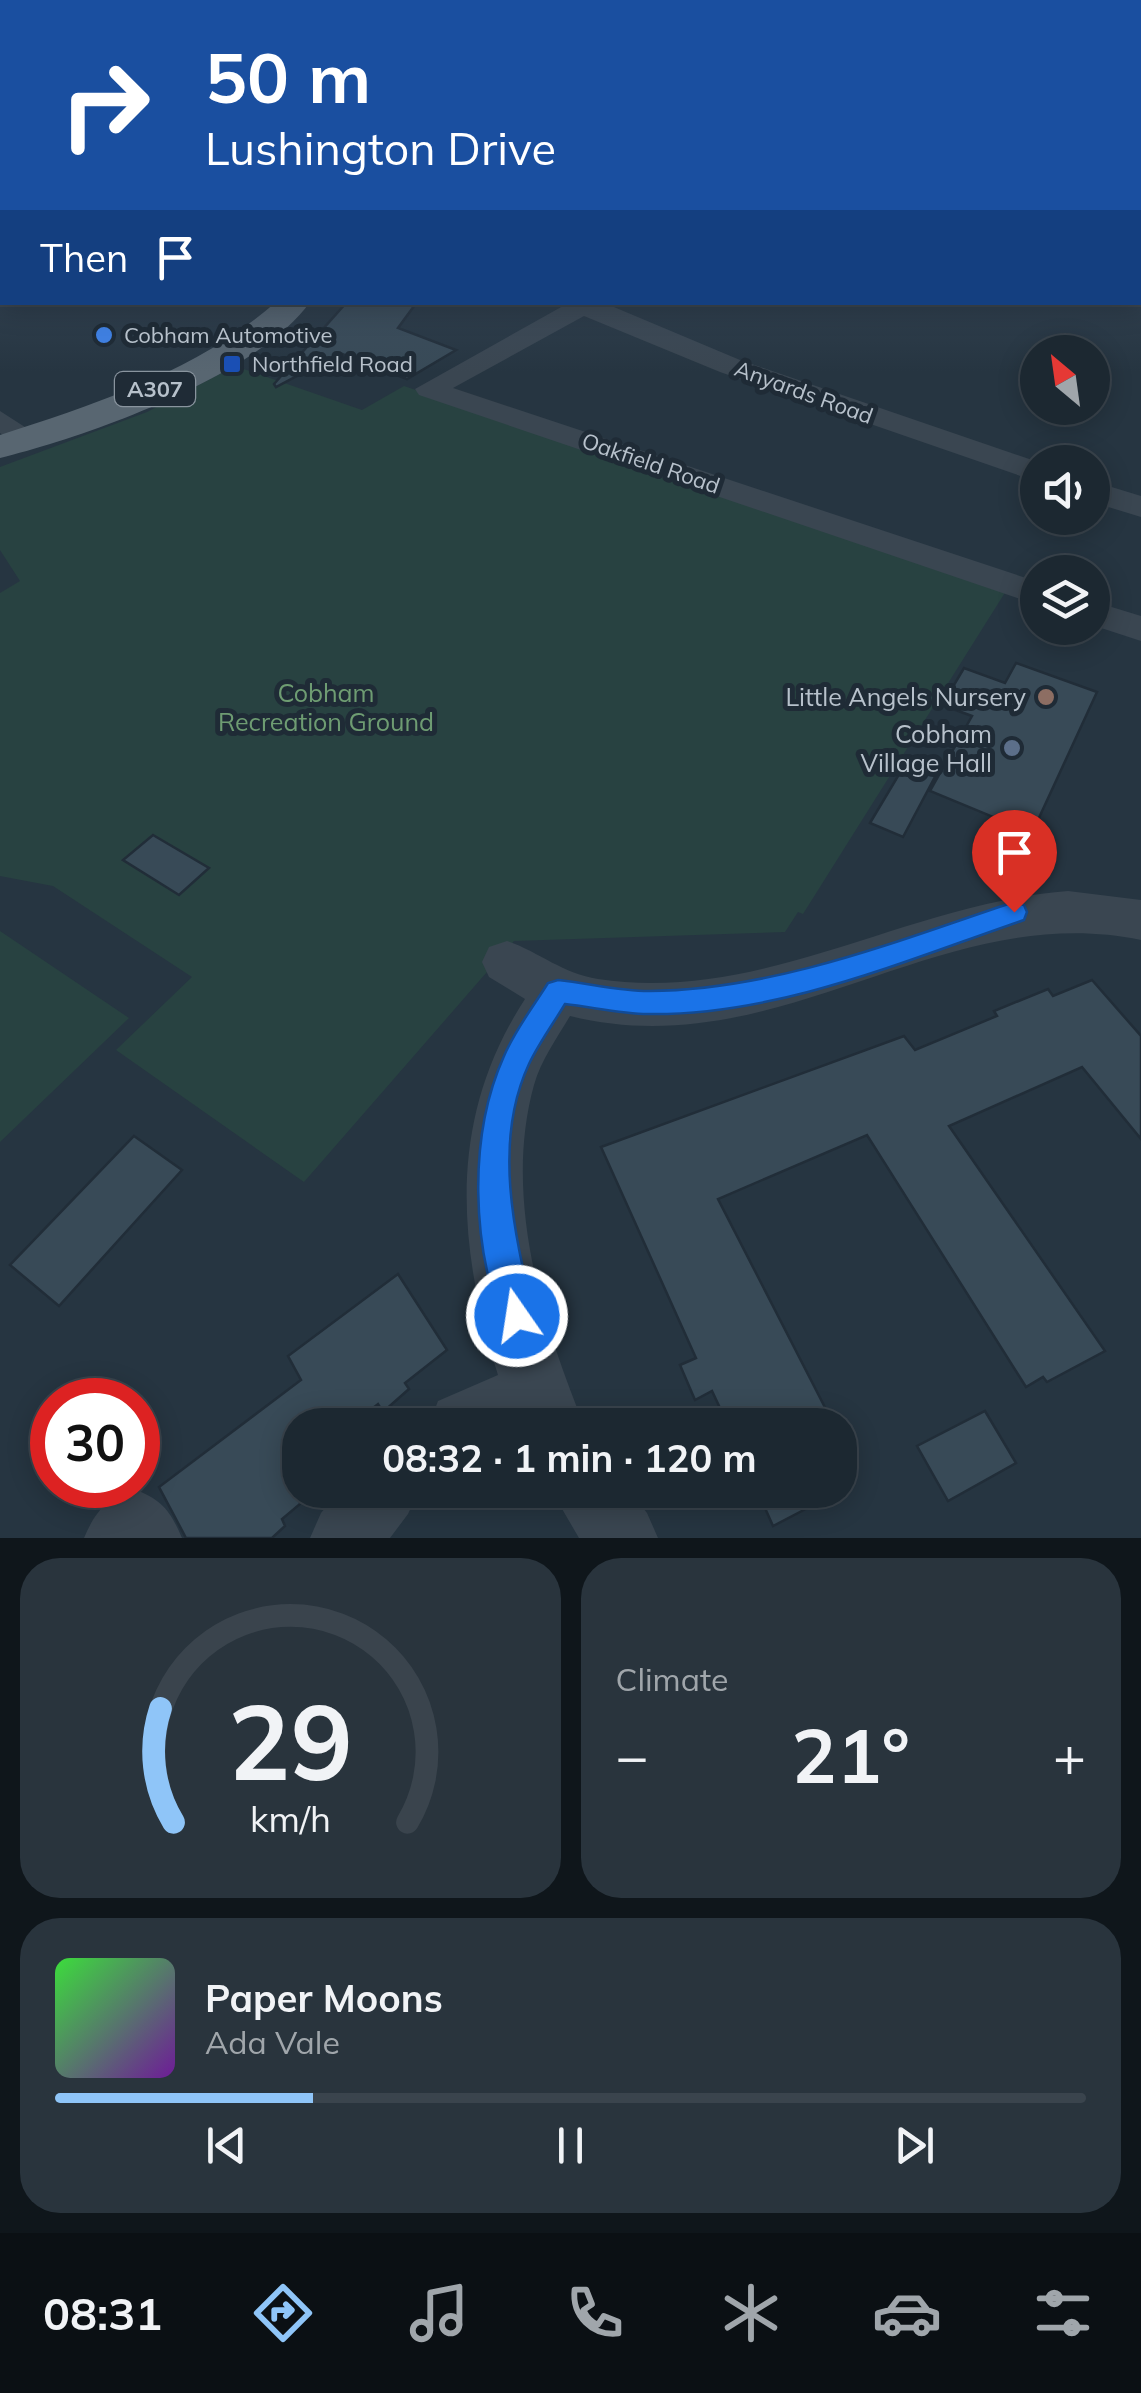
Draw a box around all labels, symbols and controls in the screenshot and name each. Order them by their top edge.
text: 50 m [205,33,371,121]
icon: right [40,40,170,170]
text: Lushington Drive [205,120,556,176]
icon: arrive [148,230,203,285]
text: Then [40,234,128,282]
place label: Cobham Automotive [124,321,332,349]
marker: Cobham Automotive [93,324,115,346]
north arrow [1020,335,1110,425]
map controls [1020,335,1110,645]
place label: Northfield Road [252,350,413,378]
marker: Northfield Road [221,353,243,375]
street label: Anyards Road [731,354,877,430]
road number: A307 [115,372,195,406]
street label: Oakfield Road [578,426,724,500]
button: sound [1020,445,1110,535]
button: layers [1020,555,1110,645]
park label: Cobham Recreation Ground [218,677,434,737]
place label: Little Angels Nursery [785,681,1026,712]
marker: Little Angels Nursery [1035,686,1057,708]
place label: Cobham Village Hall [860,718,992,778]
marker: Cobham Village Hall [1001,737,1023,759]
pin [972,810,1057,913]
icon: arrive [987,825,1042,880]
position arrow [465,1264,569,1368]
speed limit sign: 30 [30,1378,160,1508]
text: 08:32 · 1 min · 120 m [382,1434,757,1482]
text: Climate [616,1659,728,1699]
text: 29 [228,1675,353,1806]
text: 21° [792,1708,910,1802]
text: − [616,1721,649,1790]
text: + [1053,1721,1086,1790]
text: km/h [250,1796,331,1841]
text: Paper Moons [205,1974,443,2022]
text: Ada Vale [205,2022,340,2062]
icon: previous [199,2118,254,2173]
icon: pause [543,2118,598,2173]
icon: next [887,2118,942,2173]
icon: directions [248,2278,318,2348]
icon: music [404,2278,474,2348]
icon: phone [560,2278,630,2348]
icon: climate [716,2278,786,2348]
icon: car [872,2278,942,2348]
icon: filters [1028,2278,1098,2348]
text: 08:31 [43,2285,162,2341]

